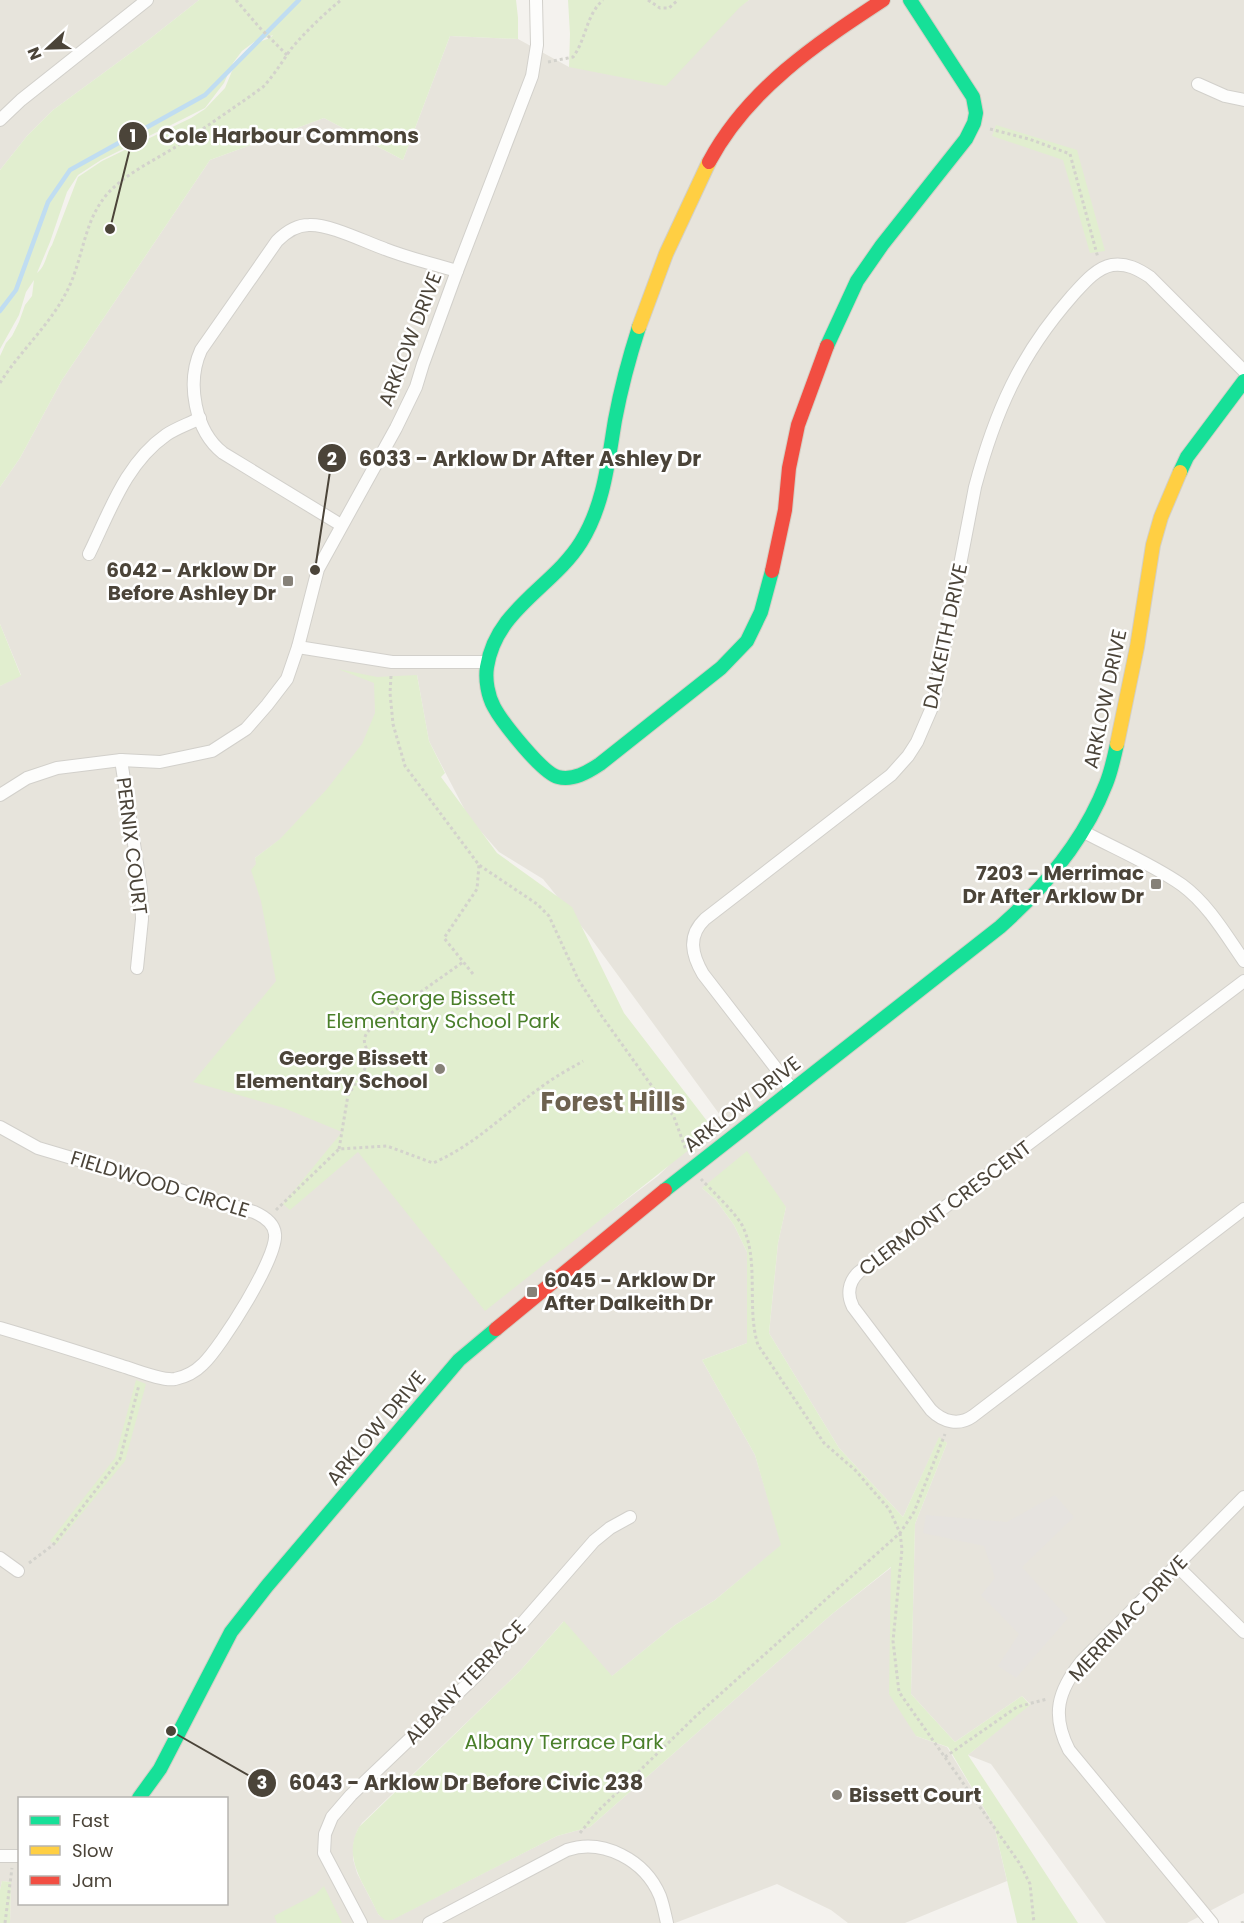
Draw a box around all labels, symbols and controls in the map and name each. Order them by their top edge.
north arrow [18,18,78,78]
text: N [22,44,47,63]
callout: Cole Harbour Commons [118,117,431,156]
text: Cole Harbour Commons [159,121,419,150]
text: 1 [130,123,136,148]
street label: ARKLOW DRIVE [372,268,448,410]
callout: 6033 - Arklow Dr After Ashley Dr [317,439,713,478]
text: 6033 - Arklow Dr After Ashley Dr [359,444,701,473]
text: 2 [327,446,337,471]
place label: 6042 - Arklow Dr Before Ashley Dr [106,556,276,607]
street label: DALKEITH DRIVE [916,560,974,712]
marker: 6042 - Arklow Dr Before Ashley Dr [281,574,295,588]
street label: ARKLOW DRIVE [1077,627,1133,771]
street label: PERNIX COURT [110,776,154,917]
place label: 7203 - Merrimac Dr After Arklow Dr [963,859,1144,910]
marker: 7203 - Merrimac Dr After Arklow Dr [1149,877,1163,891]
park label: George Bissett Elementary School Park [326,984,561,1035]
place label: George Bissett Elementary School [236,1044,428,1095]
street label: ARKLOW DRIVE [677,1049,807,1159]
marker: George Bissett Elementary School [433,1062,447,1076]
district label: Forest Hills [540,1084,686,1120]
street label: CLERMONT CRESCENT [853,1134,1037,1282]
street label: FIELDWOOD CIRCLE [67,1144,253,1224]
place label: 6045 - Arklow Dr After Dalkeith Dr [544,1266,716,1317]
marker: 6045 - Arklow Dr After Dalkeith Dr [525,1285,539,1299]
street label: ARKLOW DRIVE [320,1365,432,1491]
street label: MERRIMAC DRIVE [1062,1549,1194,1687]
street label: ALBANY TERRACE [398,1613,532,1751]
park label: Albany Terrace Park [464,1728,664,1756]
callout: 6043 - Arklow Dr Before Civic 238 [247,1763,655,1802]
text: 6043 - Arklow Dr Before Civic 238 [289,1768,643,1797]
text: 3 [257,1770,267,1795]
place label: Bissett Court [849,1781,981,1809]
marker: Bissett Court [830,1788,844,1802]
legend [18,1797,228,1905]
text: Fast [72,1808,109,1833]
text: Slow [72,1838,114,1863]
text: Jam [72,1868,112,1893]

